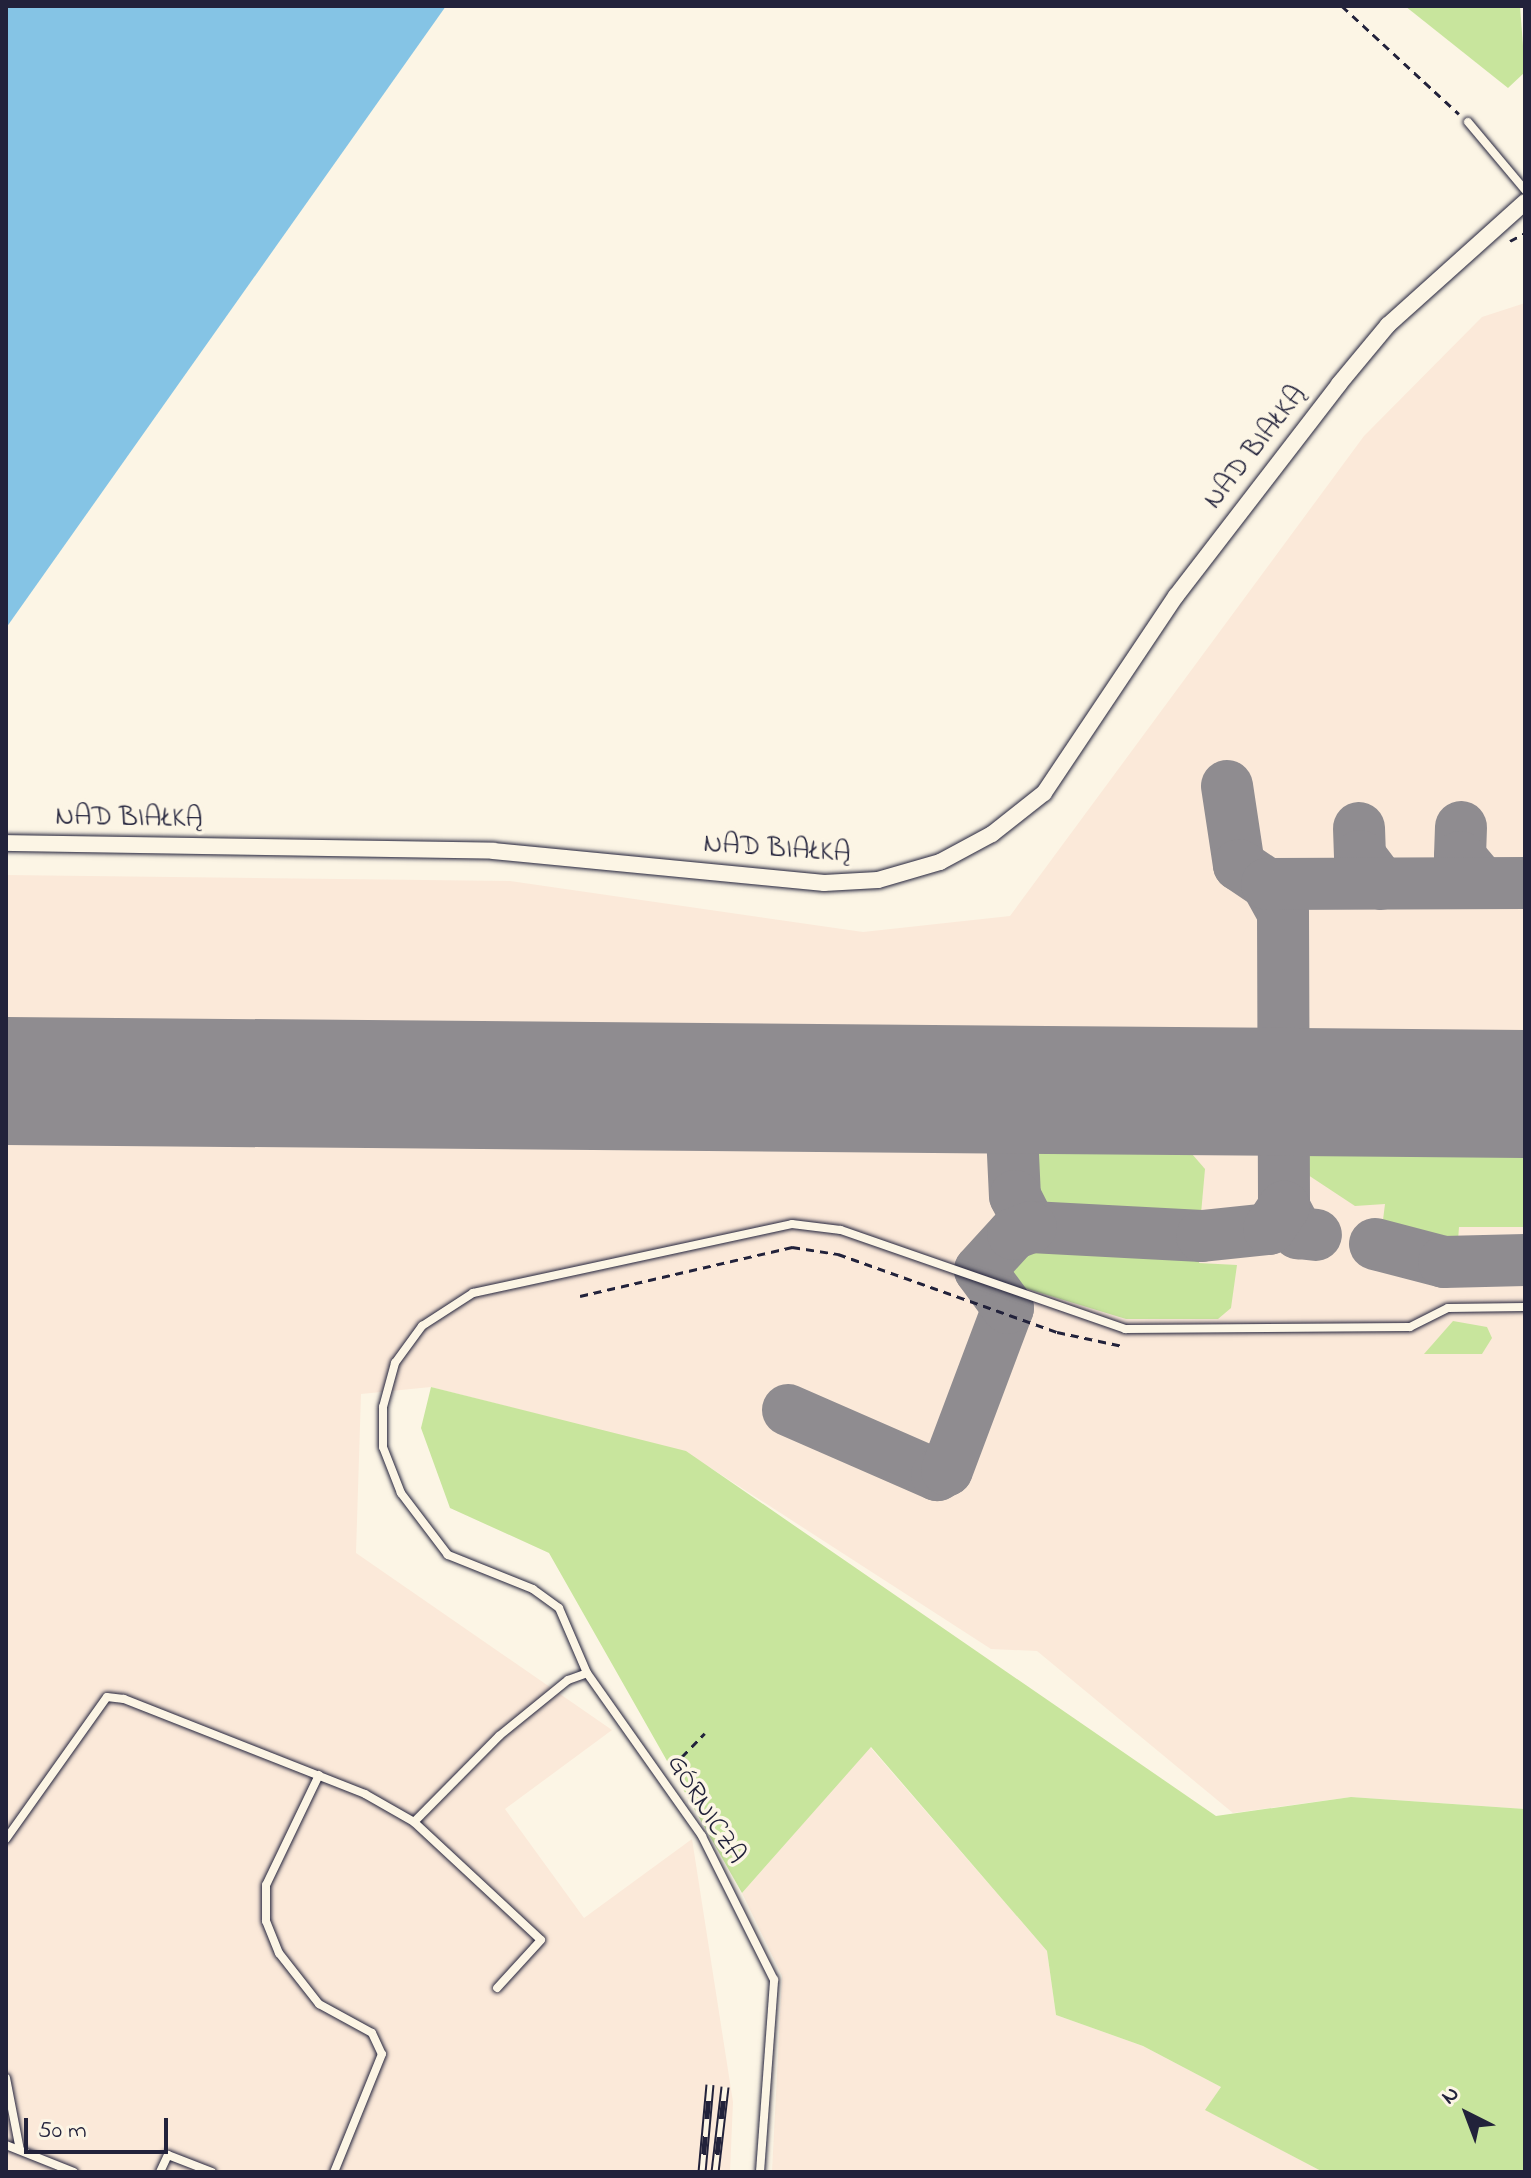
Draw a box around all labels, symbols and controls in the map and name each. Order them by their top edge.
street label: NAD BIAŁKĄ [1197,380,1315,516]
street label: NAD BIAŁKĄ [55,801,203,837]
street label: NAD BIAŁKĄ [702,828,852,872]
street label: GÓRNICZA [658,1749,752,1871]
north arrow [1427,2074,1507,2154]
text: N [1435,2079,1467,2113]
scale bar [28,2102,172,2152]
text: 50 m [38,2114,87,2149]

